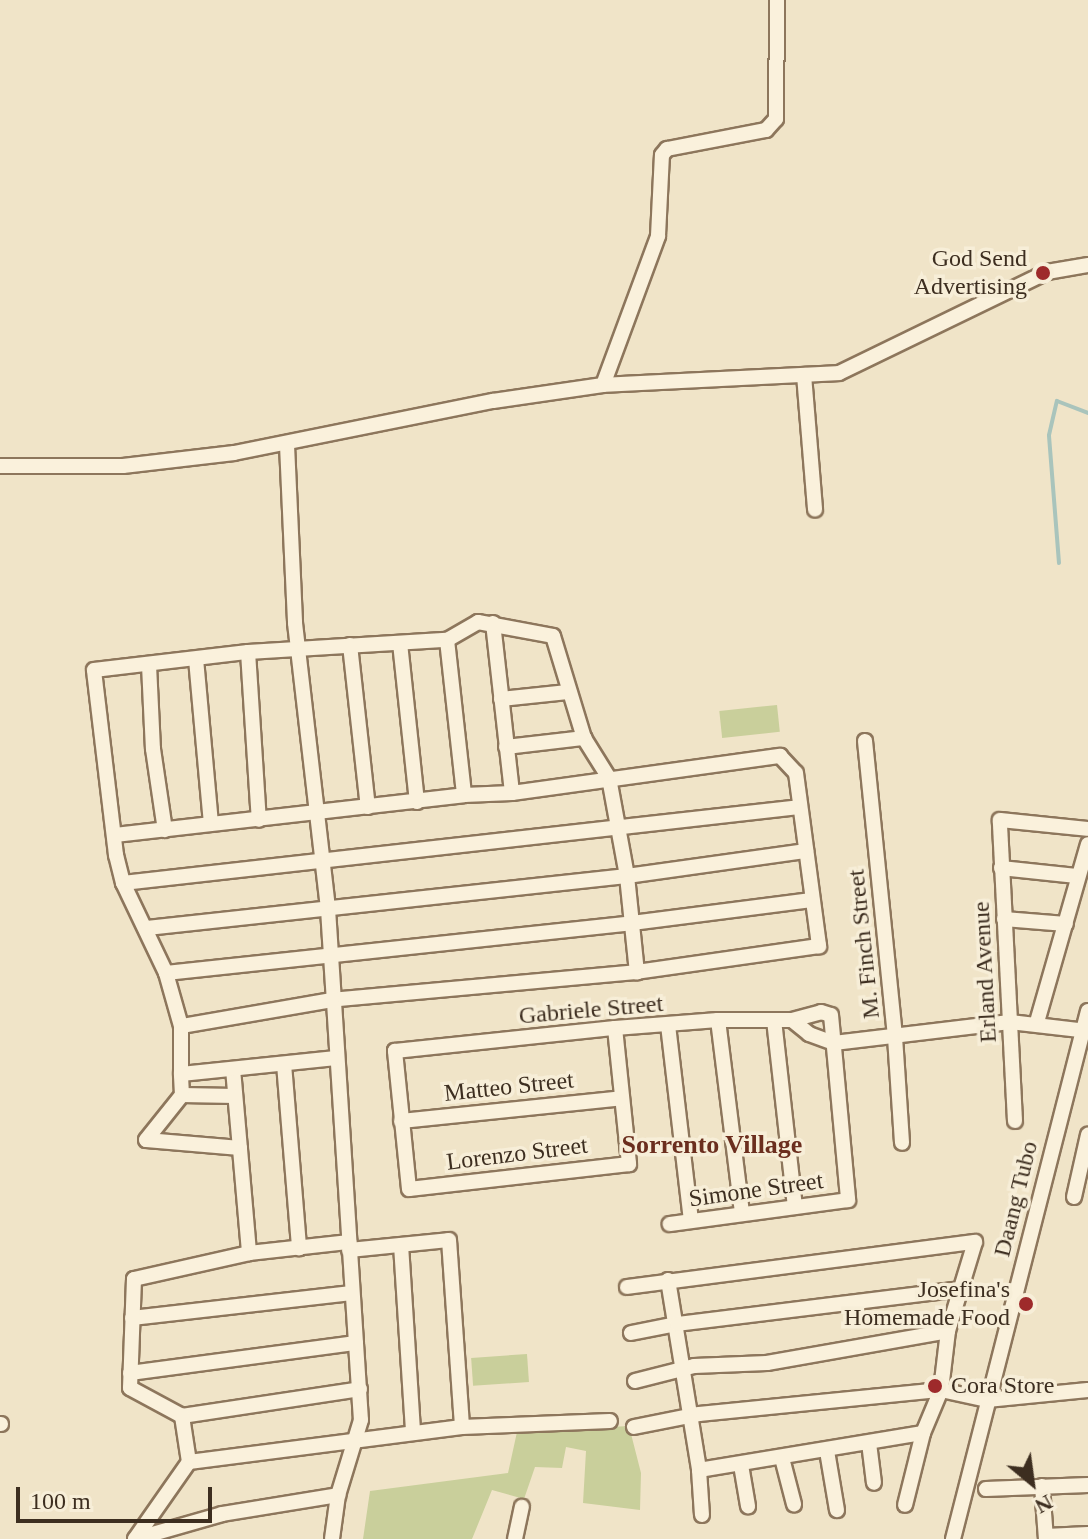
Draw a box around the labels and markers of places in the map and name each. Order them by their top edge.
place label: God Send Advertising [914,245,1027,301]
marker: God Send Advertising [1034,264,1052,282]
place label: Josefina's Homemade Food [844,1276,1010,1332]
marker: Josefina's Homemade Food [1017,1295,1035,1313]
place label: Cora Store [951,1372,1054,1400]
marker: Cora Store [926,1377,944,1395]

